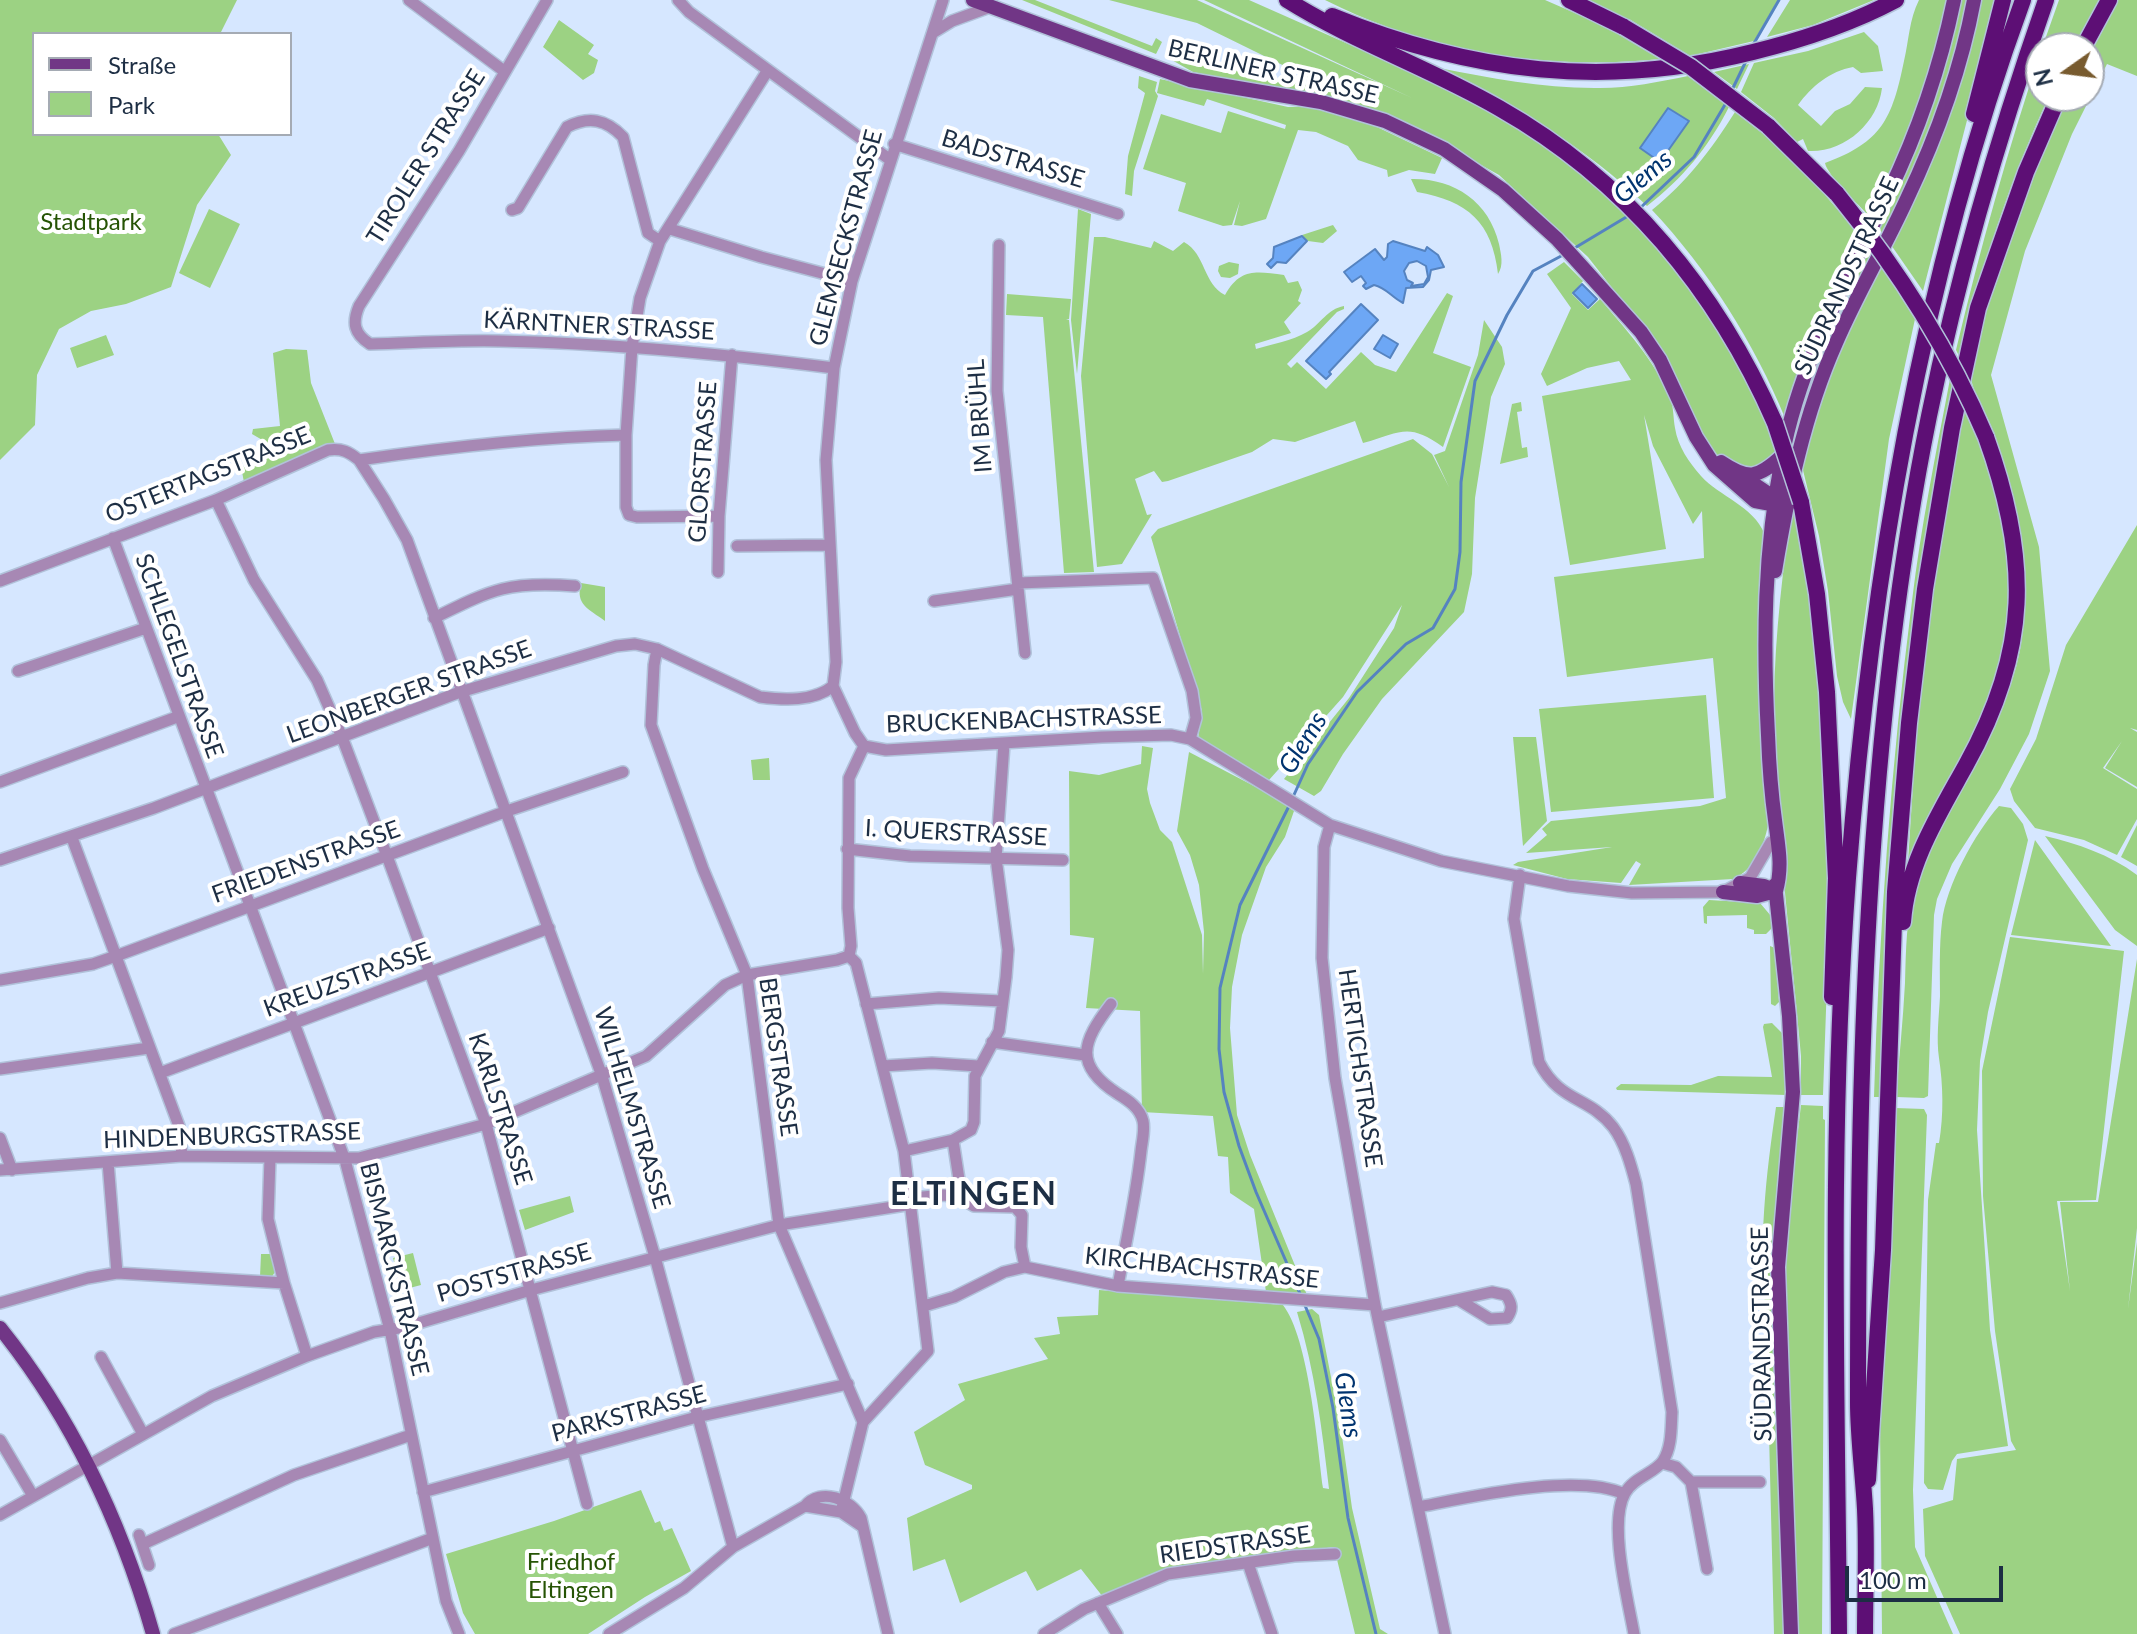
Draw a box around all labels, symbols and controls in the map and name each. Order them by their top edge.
legend [32,32,292,136]
north arrow [2025,32,2105,112]
street label: BERLINER STRASSE [1165,34,1381,110]
text: Straße [108,50,176,79]
street label: TIROLER STRASSE [361,64,491,250]
text: N [2028,66,2058,89]
text: Park [108,90,155,119]
street label: BADSTRASSE [938,124,1088,194]
street label: GLEMSECKSTRASSE [803,127,889,349]
water label: Glems [1607,144,1679,210]
street label: SÜDRANDSTRASSE [1788,172,1906,380]
park label: Stadtpark [40,208,142,236]
street label: KÄRNTNER STRASSE [483,306,715,346]
street label: IM BRÜHL [962,358,998,474]
street label: GLORSTRASSE [683,380,723,544]
street label: OSTERTAGSTRASSE [101,421,315,529]
street label: SCHLEGELSTRASSE [129,550,229,762]
street label: LEONBERGER STRASSE [283,634,535,750]
street label: BRUCKENBACHSTRASSE [886,701,1162,739]
water label: Glems [1272,706,1334,780]
street label: I. QUERSTRASSE [864,814,1048,852]
street label: FRIEDENSTRASSE [208,815,404,909]
street label: KREUZSTRASSE [260,936,434,1024]
street label: HERTICHSTRASSE [1332,967,1388,1169]
street label: BERGSTRASSE [753,976,803,1138]
street label: WILHELMSTRASSE [588,1004,676,1212]
street label: KARLSTRASSE [462,1029,538,1189]
street label: HINDENBURGSTRASSE [103,1117,361,1155]
street label: BISMARCKSTRASSE [354,1159,434,1379]
district label: ELTINGEN [890,1176,1058,1214]
street label: SÜDRANDSTRASSE [1746,1226,1778,1442]
street label: POSTSTRASSE [434,1237,594,1309]
street label: KIRCHBACHSTRASSE [1083,1241,1321,1295]
water label: Glems [1327,1370,1369,1440]
street label: PARKSTRASSE [549,1380,709,1448]
street label: RIEDSTRASSE [1158,1520,1312,1570]
park label: Friedhof Eltingen [527,1548,615,1604]
scale bar [1849,1550,2007,1600]
text: 100 m [1859,1565,1927,1594]

